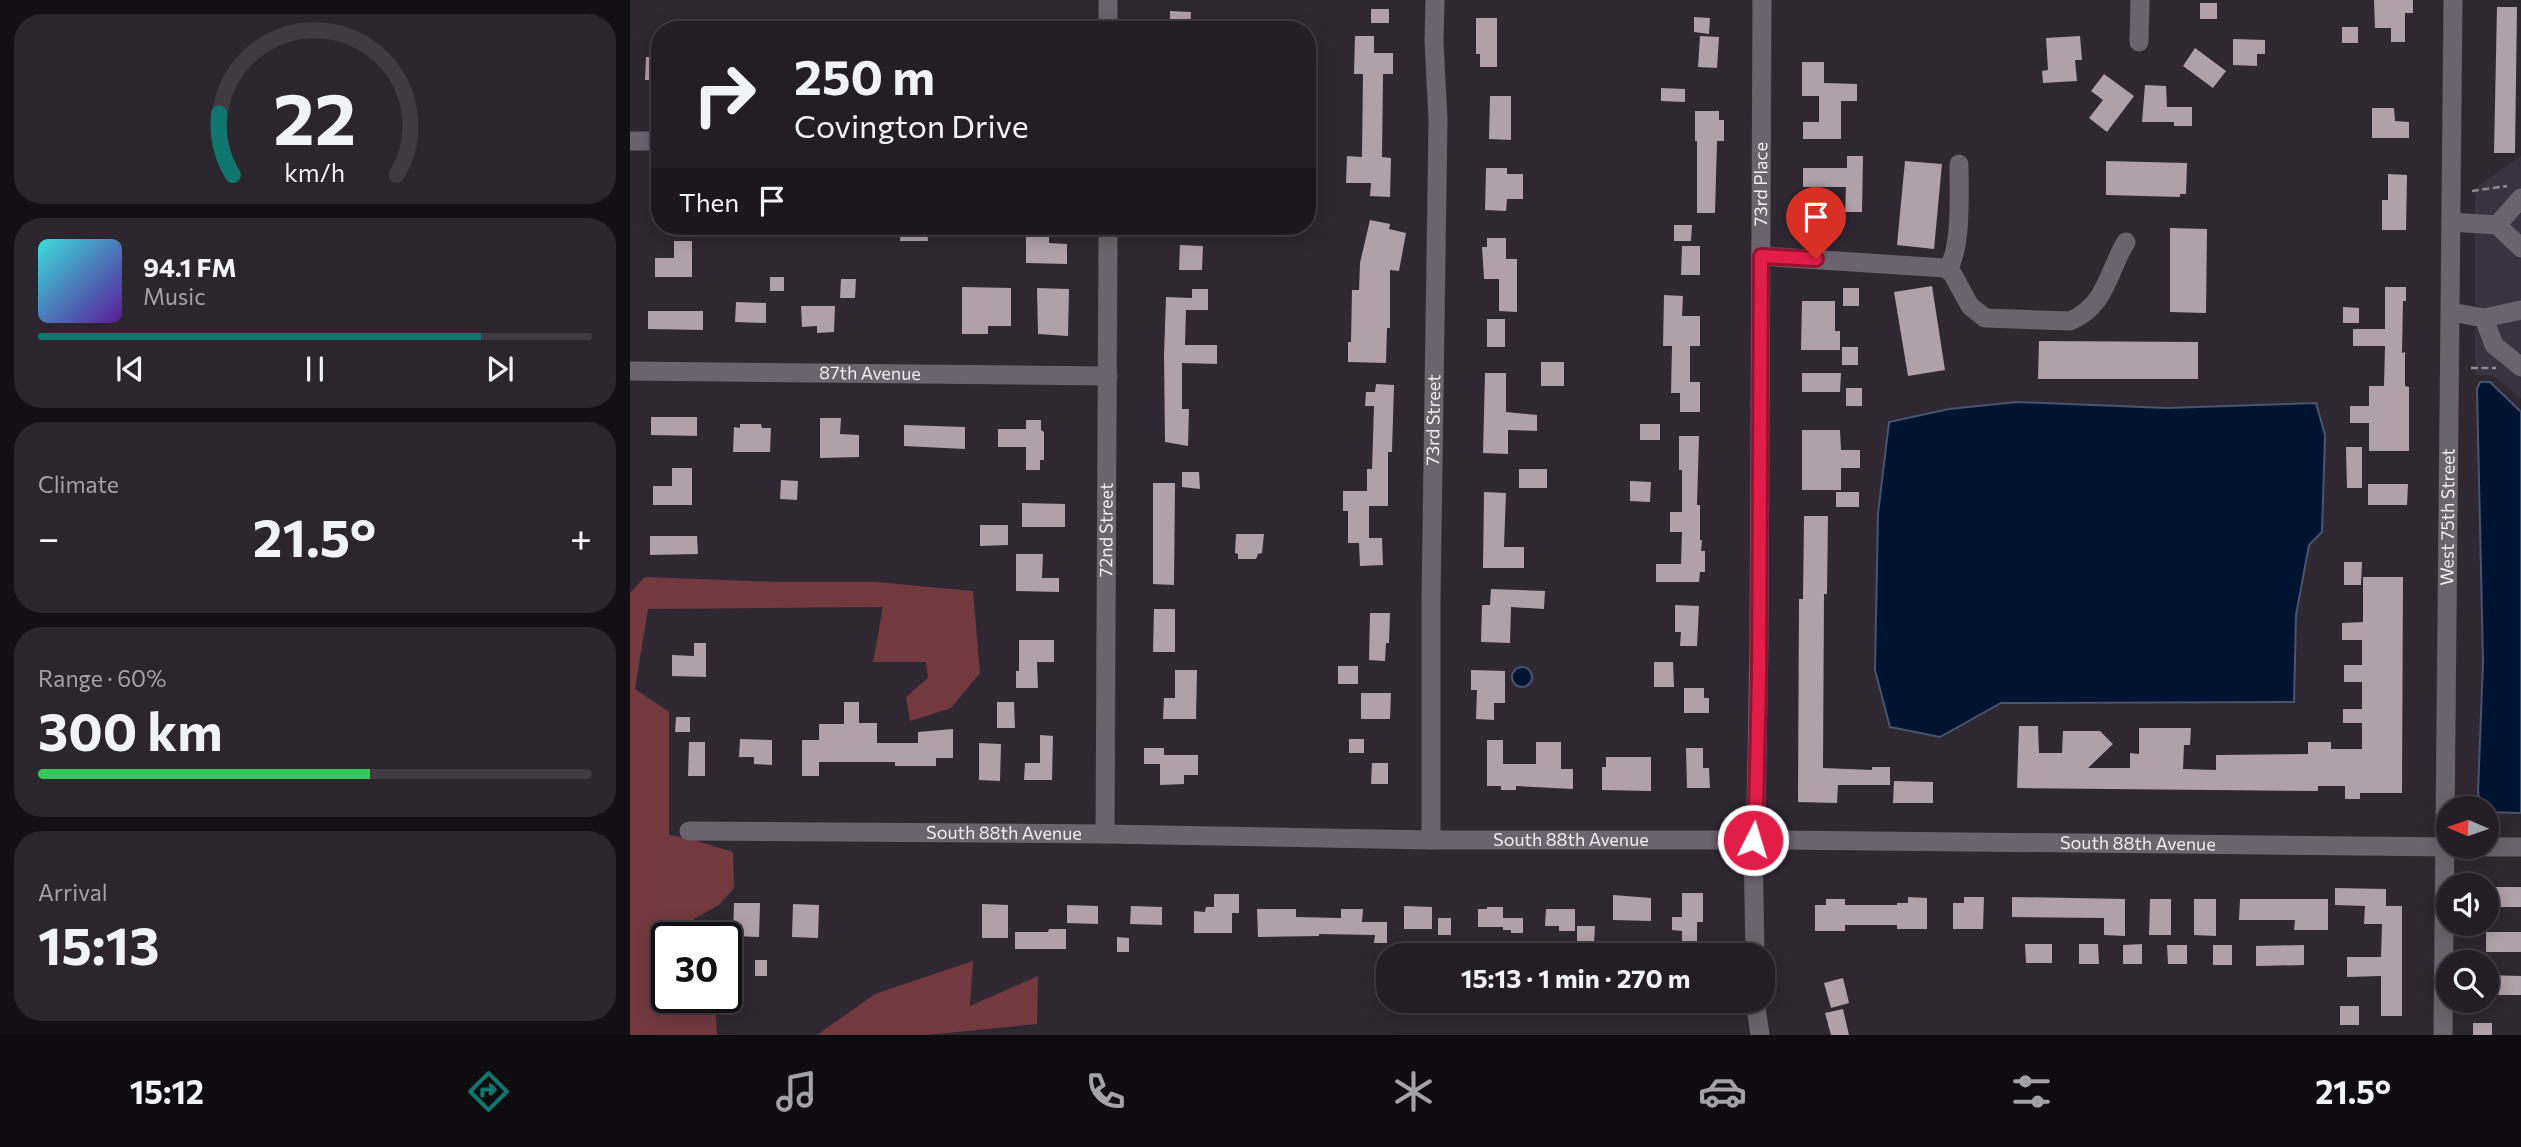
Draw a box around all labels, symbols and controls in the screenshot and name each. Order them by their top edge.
text: 250 m [794,45,935,105]
icon: right [679,49,770,140]
text: 22 [274,71,356,160]
text: Covington Drive [794,105,1029,145]
street label: 73rd Place [1749,142,1771,226]
text: km/h [285,157,345,187]
icon: arrive [753,182,791,220]
text: Then [679,186,739,217]
pin [1786,187,1846,259]
icon: arrive [1797,198,1835,236]
text: 94.1 FM [143,251,237,282]
text: Music [143,282,206,310]
icon: previous [111,350,149,388]
icon: pause [296,350,334,388]
icon: next [481,350,519,388]
street label: 87th Avenue [819,361,921,384]
street label: 73rd Street [1421,374,1444,466]
street label: West 75th Street [2435,448,2459,586]
text: Climate [38,470,119,498]
street label: 72nd Street [1094,483,1117,577]
text: 21.5° [253,504,376,568]
text: − [38,513,60,560]
text: + [570,513,592,560]
text: Range · 60% [38,664,166,692]
text: 300 km [38,698,223,762]
north arrow [2436,796,2499,859]
map controls [2436,796,2499,1013]
position arrow [1716,803,1790,877]
street label: South 88th Avenue [926,821,1082,844]
street label: South 88th Avenue [1493,828,1649,850]
street label: South 88th Avenue [2060,831,2216,855]
button: sound [2436,873,2499,936]
text: Arrival [38,878,108,906]
text: 15:13 [38,912,159,976]
speed limit sign: 30 [651,922,742,1013]
button: search [2436,950,2499,1013]
text: 15:13 · 1 min · 270 m [1461,962,1690,993]
icon: directions [464,1067,513,1116]
icon: music [772,1067,821,1116]
icon: phone [1081,1067,1130,1116]
icon: climate [1389,1067,1438,1116]
icon: car [1698,1067,1747,1116]
icon: filters [2007,1067,2056,1116]
text: 15:12 [130,1071,204,1111]
text: 21.5° [2315,1071,2391,1111]

